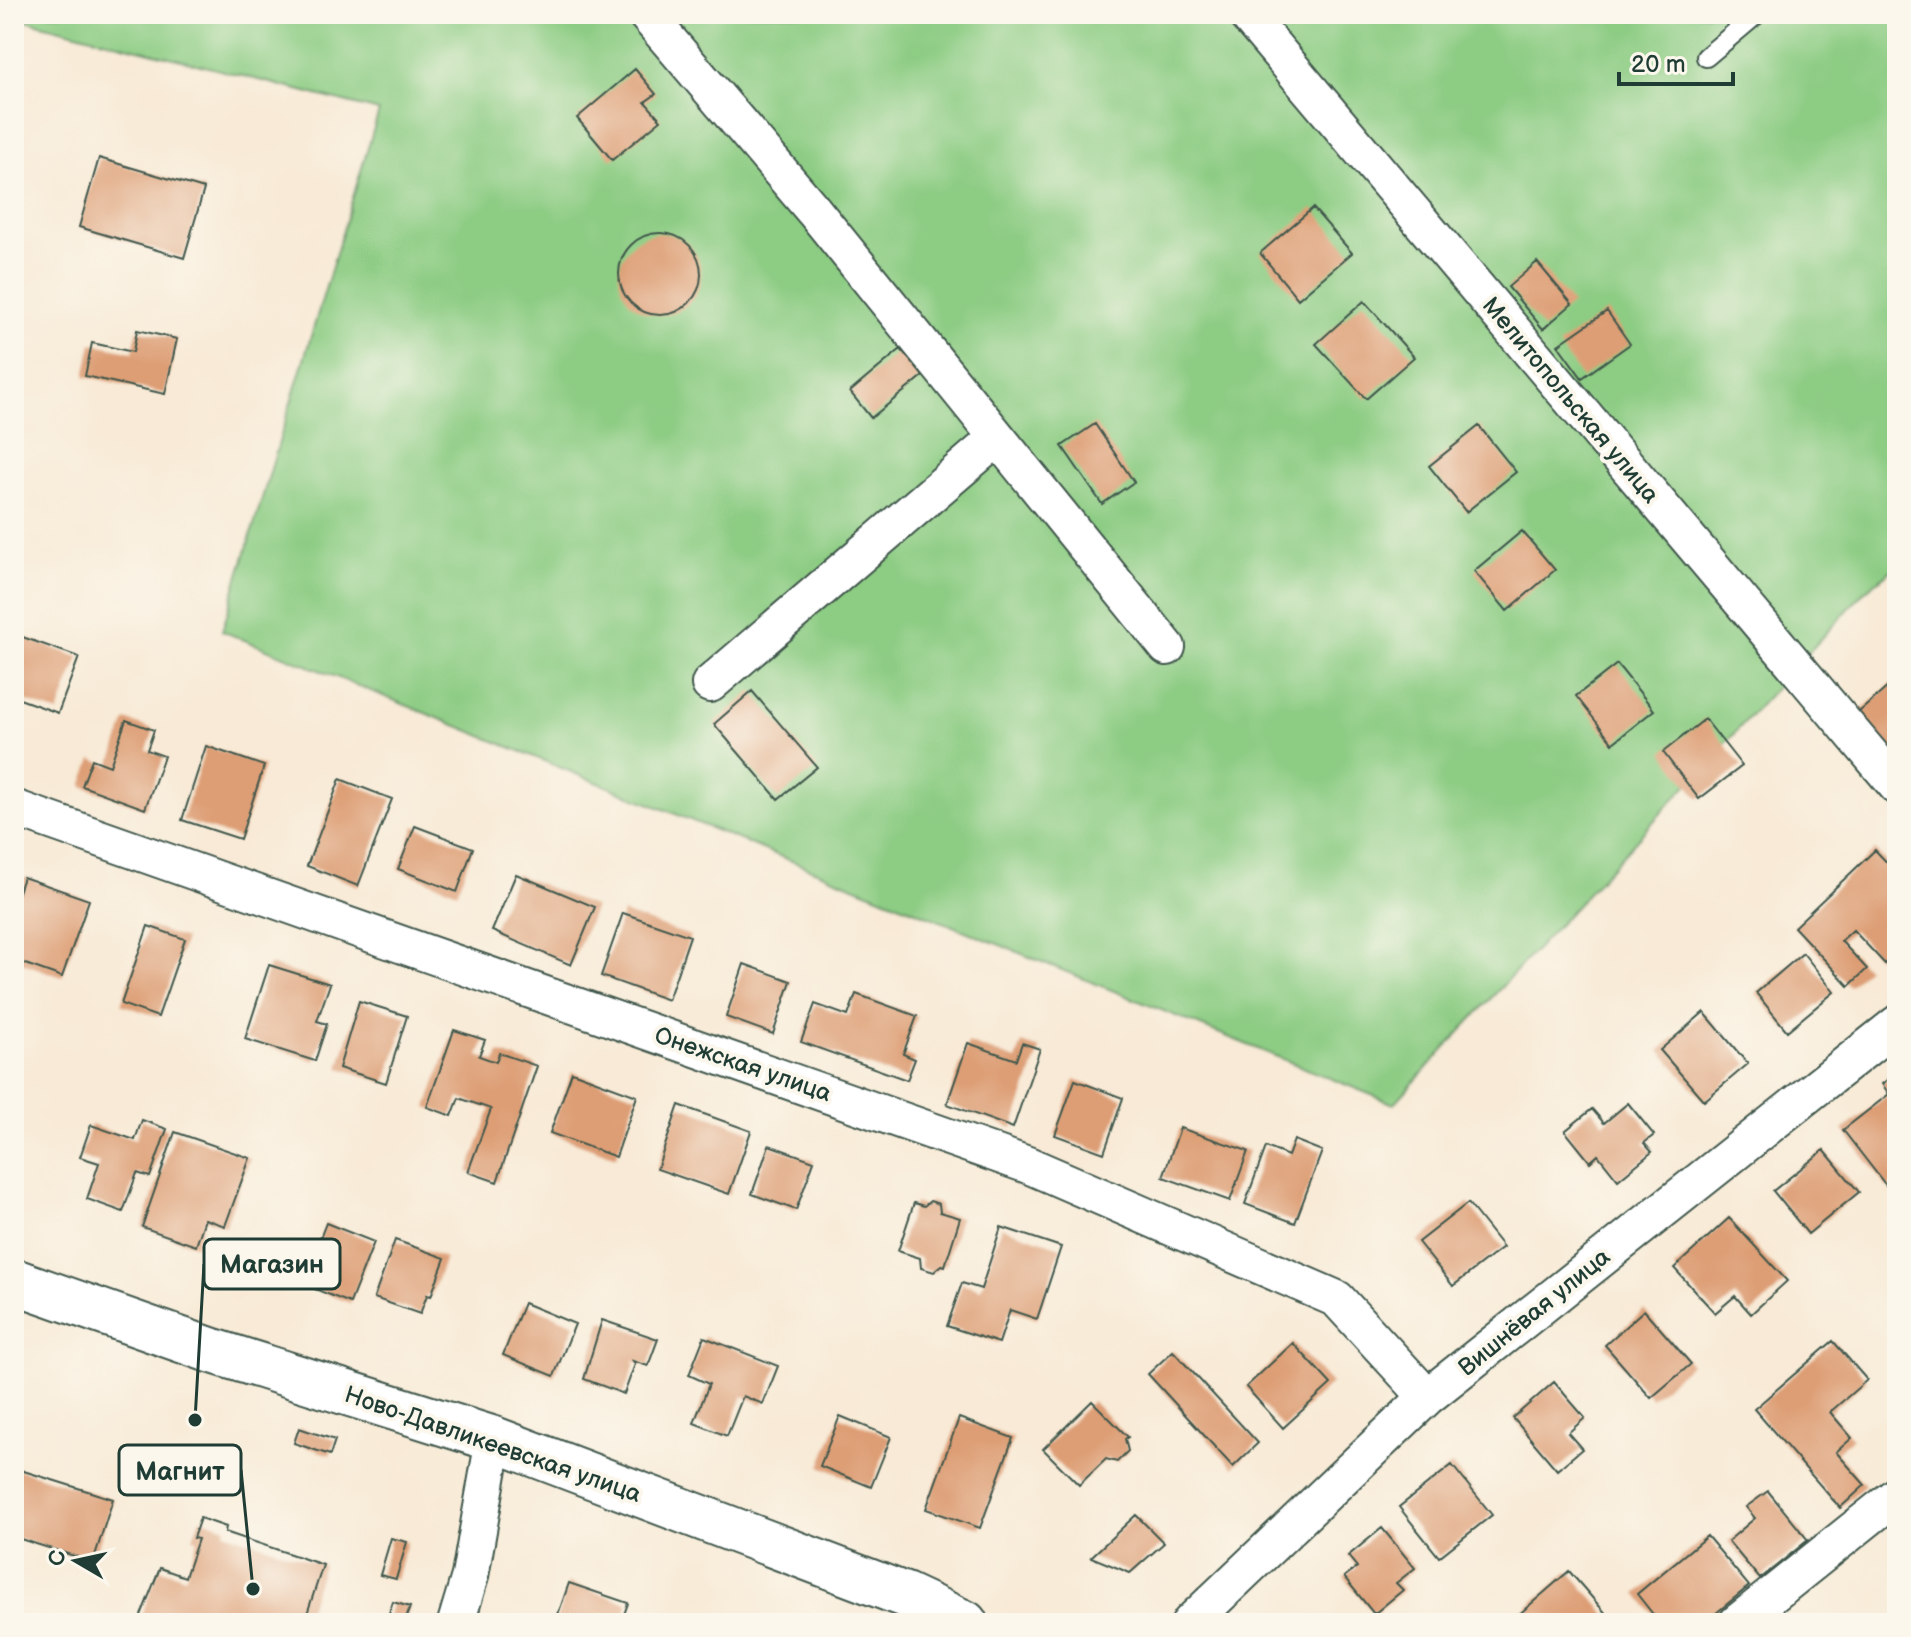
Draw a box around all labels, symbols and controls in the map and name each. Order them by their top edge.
scale bar [1619,36,1733,86]
text: 20 m [1631,50,1686,79]
street label: Мелитопольская улица [1476,291,1665,509]
street label: Онежская улица [651,1021,835,1108]
callout: Магазин [204,1239,340,1289]
street label: Вишнёвая улица [1453,1242,1616,1382]
text: Магазин [220,1250,324,1281]
street label: Ново-Давликеевская улица [341,1380,645,1509]
callout: Магнит [119,1445,241,1495]
text: Магнит [135,1457,225,1488]
north arrow [36,1521,116,1601]
text: С [43,1548,72,1568]

